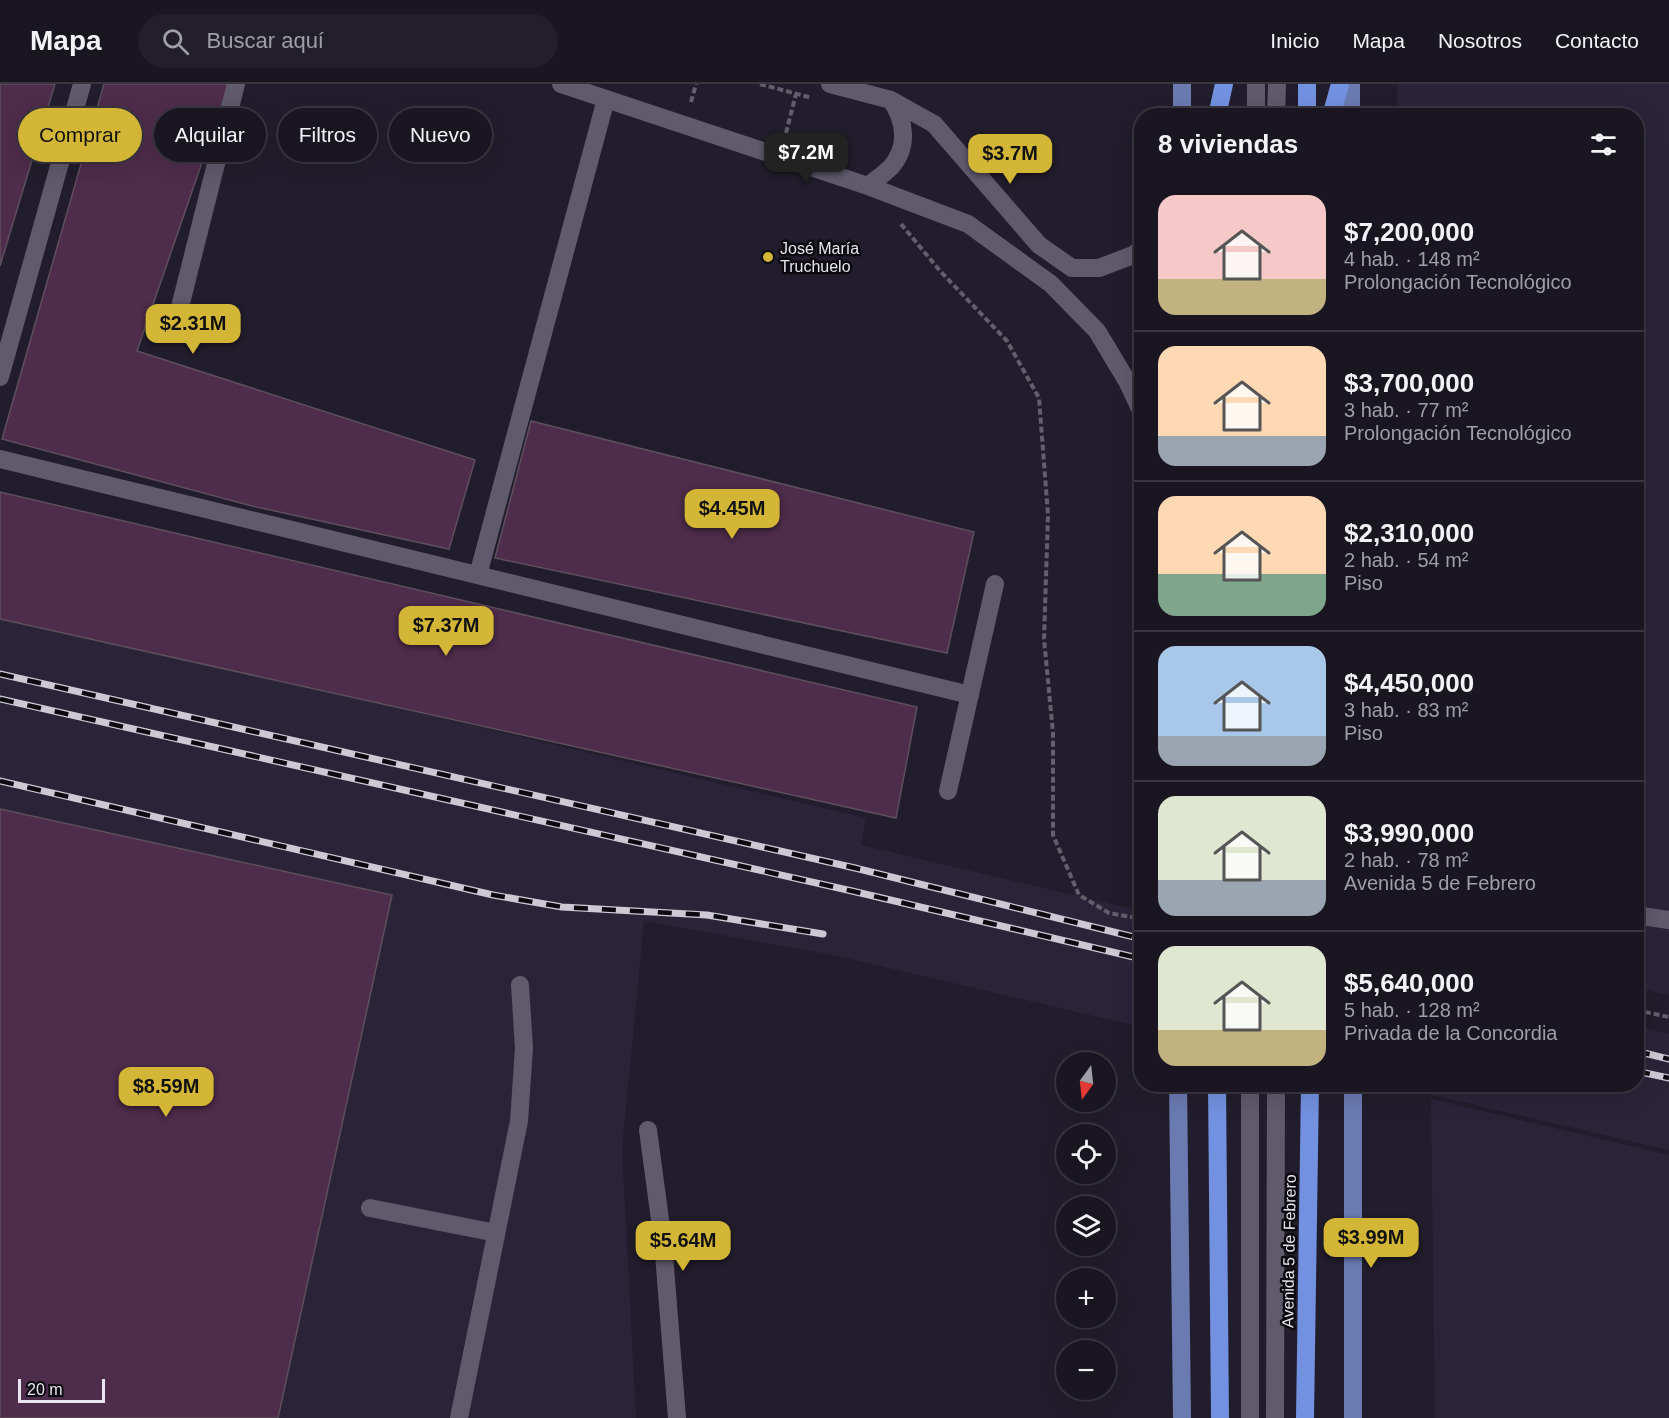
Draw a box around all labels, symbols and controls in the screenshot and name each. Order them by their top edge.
search box [138,14,558,68]
text: Mapa [30,25,102,56]
icon: search [159,25,192,58]
text: Buscar aquí [207,28,324,53]
text: Inicio [1270,29,1319,52]
text: Mapa [1352,29,1405,52]
text: Nosotros [1438,29,1522,52]
text: Contacto [1555,29,1639,52]
chip: Comprar [18,108,142,162]
chip: Alquilar [154,108,266,162]
chip: Filtros [278,108,377,162]
chip: Nuevo [389,108,492,162]
icon: filters [1587,128,1620,161]
text: 8 viviendas [1158,129,1298,159]
pin: $7.2M [764,133,848,184]
pin: $3.7M [968,134,1052,185]
text: $7.2M [778,141,834,163]
text: $3.7M [982,142,1038,164]
text: $7,200,000 [1344,217,1474,247]
icon: home [1206,219,1278,291]
place label: José María Truchuelo [780,240,859,275]
text: 4 hab. · 148 m² [1344,248,1480,270]
marker: José María Truchuelo [761,250,775,264]
text: Prolongación Tecnológico [1344,271,1572,293]
pin: $2.31M [144,304,242,355]
text: $2.31M [160,312,226,334]
text: $3,700,000 [1344,368,1474,398]
icon: home [1206,370,1278,442]
text: 3 hab. · 77 m² [1344,399,1469,421]
text: Prolongación Tecnológico [1344,422,1572,444]
pin: $4.45M [683,489,781,540]
text: $4.45M [699,497,765,519]
text: $2,310,000 [1344,518,1474,548]
icon: home [1206,520,1278,592]
text: 2 hab. · 54 m² [1344,549,1469,571]
text: Piso [1344,572,1383,594]
pin: $7.37M [397,606,495,657]
text: $7.37M [413,614,479,636]
text: $4,450,000 [1344,668,1474,698]
icon: home [1206,670,1278,742]
text: 3 hab. · 83 m² [1344,699,1469,721]
text: Piso [1344,722,1383,744]
text: $3,990,000 [1344,818,1474,848]
icon: home [1206,820,1278,892]
text: 2 hab. · 78 m² [1344,849,1469,871]
text: Avenida 5 de Febrero [1344,872,1536,894]
text: $5,640,000 [1344,968,1474,998]
icon: home [1206,970,1278,1042]
text: 5 hab. · 128 m² [1344,999,1480,1021]
text: Privada de la Concordia [1344,1022,1557,1044]
north arrow [1056,1052,1116,1112]
map controls [1056,1052,1116,1400]
pin: $8.59M [117,1067,215,1118]
text: $8.59M [133,1075,199,1097]
button: locate [1056,1124,1116,1184]
street label: Avenida 5 de Febrero [1279,1174,1299,1328]
button: layers [1056,1196,1116,1256]
pin: $3.99M [1322,1218,1420,1269]
pin: $5.64M [634,1221,732,1272]
text: $3.99M [1338,1226,1404,1248]
text: $5.64M [650,1229,716,1251]
button: + [1056,1268,1116,1328]
button: − [1056,1340,1116,1400]
scale bar [18,1376,105,1404]
text: 20 m [27,1381,63,1398]

